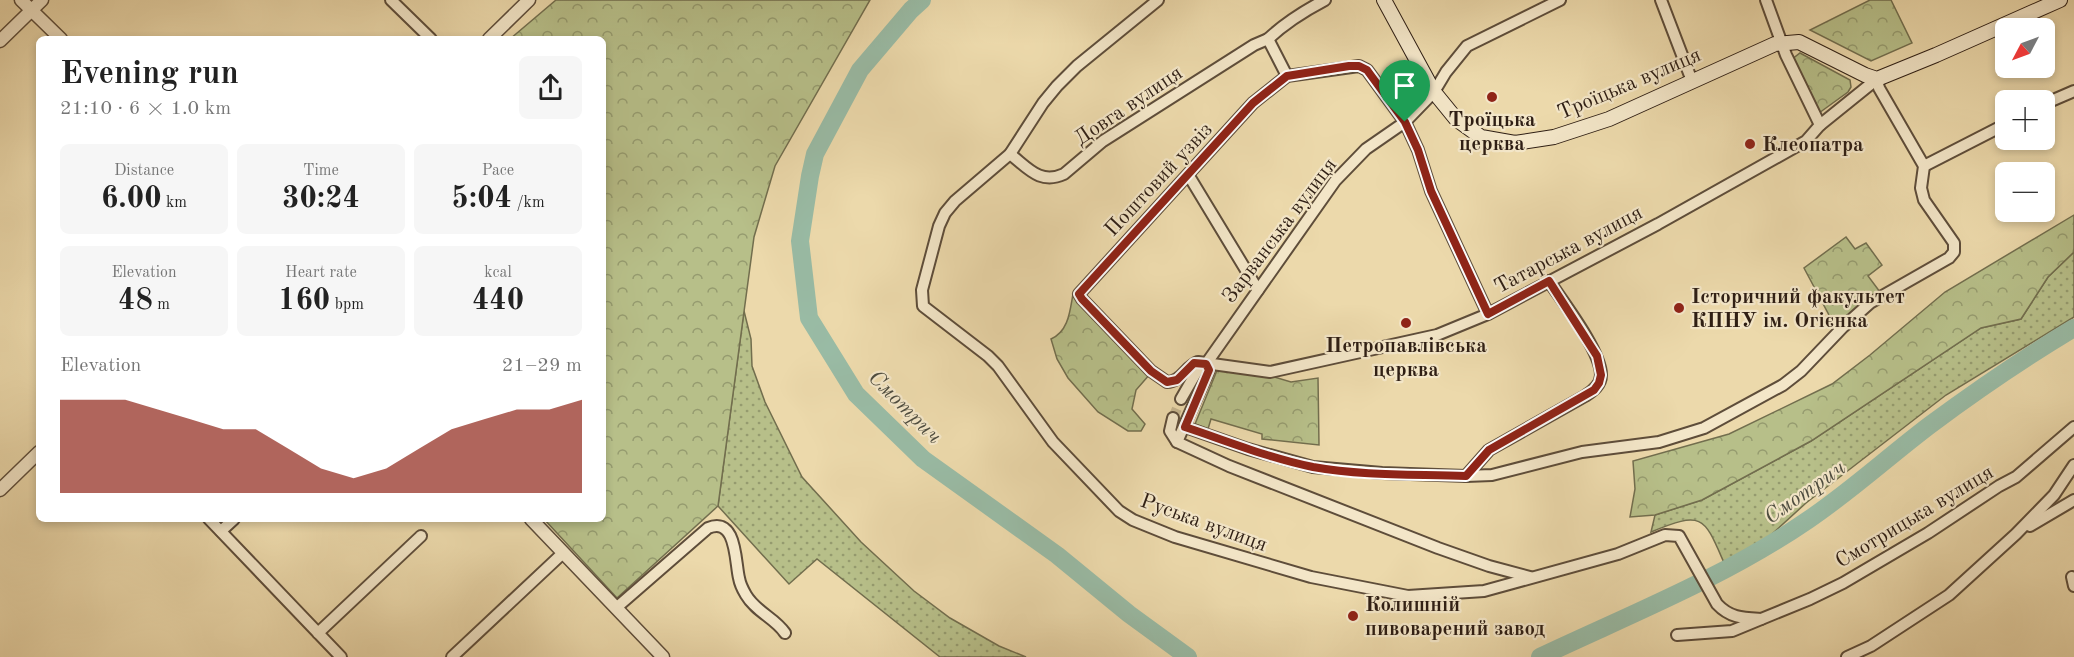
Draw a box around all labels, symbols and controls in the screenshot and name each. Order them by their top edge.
north arrow [1995,18,2055,78]
map controls [1995,18,2055,222]
street label: Троїцька вулиця [1555,45,1704,124]
button: share [519,56,582,119]
text: Evening run [60,58,239,91]
pin [1379,60,1430,122]
street label: Довга вулиця [1071,63,1187,150]
icon: arrive [1388,69,1421,102]
marker: Троїцька церква [1485,90,1499,104]
button: + [1995,90,2055,150]
text: 21:10 · 6 × 1.0 km [60,99,231,119]
place label: Троїцька церква [1448,110,1536,155]
street label: Поштовий узвіз [1101,119,1217,241]
place label: Клеопатра [1762,135,1864,156]
marker: Клеопатра [1743,137,1757,151]
street label: Зарванська вулиця [1219,155,1341,307]
button: − [1995,162,2055,222]
text: Distance [114,163,174,179]
text: Time [303,163,339,179]
text: Pace [482,163,514,179]
text: 6.00 [101,184,162,214]
text: 30:24 [282,184,360,214]
text: 5:04 [451,184,512,214]
text: km [162,195,187,211]
text: /km [512,195,545,211]
street label: Татарська вулиця [1491,202,1646,298]
text: Elevation [111,265,177,281]
text: Heart rate [285,265,357,281]
text: kcal [484,265,512,281]
text: 48 [118,286,153,316]
text: 160 [278,286,330,316]
text: 440 [472,286,524,316]
place label: Історичний факультет КПНУ ім. Огієнка [1691,287,1905,332]
text: m [153,297,170,313]
text: bpm [330,297,364,313]
marker: Історичний факультет КПНУ ім. Огієнка [1672,301,1686,315]
marker: Петропавлівська церква [1399,316,1413,330]
place label: Петропавлівська церква [1325,336,1487,381]
text: Elevation [60,356,141,376]
text: 21–29 m [502,356,582,376]
water label: Смотрич [864,366,946,448]
water label: Смотрич [1760,457,1850,529]
street label: Смотрицька вулиця [1832,462,1997,573]
street label: Руська вулиця [1137,491,1270,556]
place label: Колишній пивоварений завод [1365,595,1545,640]
marker: Колишній пивоварений завод [1346,609,1360,623]

